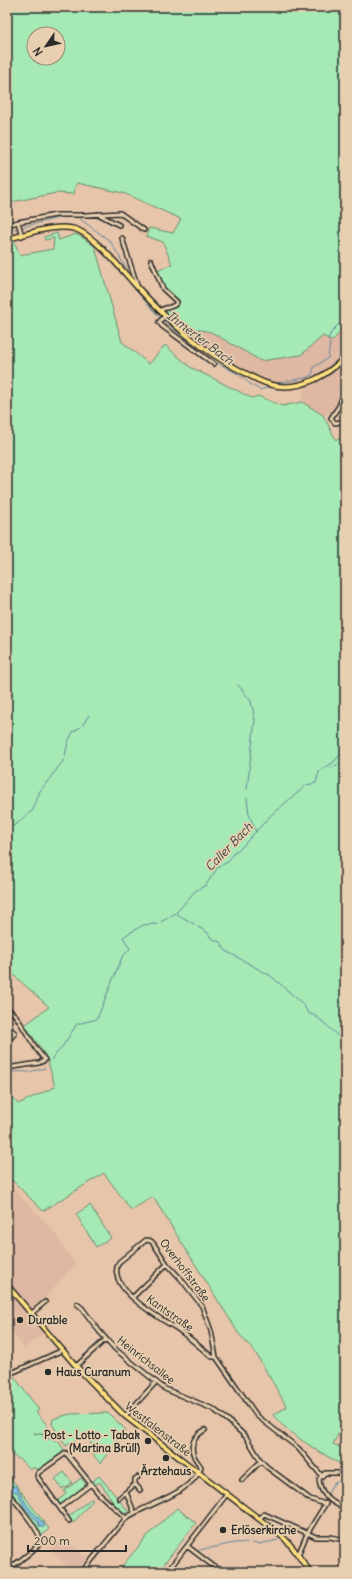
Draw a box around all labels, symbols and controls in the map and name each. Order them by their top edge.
north arrow [26,26,66,66]
text: N [30,45,46,59]
water label: Ihmerter Bach [164,308,238,368]
water label: Caller Bach [202,818,256,874]
street label: Overhoffstraße [157,1236,213,1304]
street label: Kantstraße [144,1292,196,1334]
place label: Durable [28,1313,67,1327]
marker: Durable [15,1315,25,1325]
street label: Heinrichsallee [114,1333,178,1387]
place label: Haus Curanum [56,1365,131,1379]
marker: Haus Curanum [43,1367,53,1377]
street label: Westfalenstraße [122,1399,194,1459]
place label: Post - Lotto - Tabak (Martina Brüll) [44,1428,141,1456]
marker: Post - Lotto - Tabak (Martina Brüll) [143,1436,153,1446]
marker: Ärztehaus [161,1453,171,1463]
place label: Ärztehaus [141,1463,191,1478]
place label: Erlöserkirche [231,1523,296,1537]
marker: Erlöserkirche [218,1525,228,1535]
scale bar [28,1527,126,1553]
text: 200 m [34,1533,70,1548]

